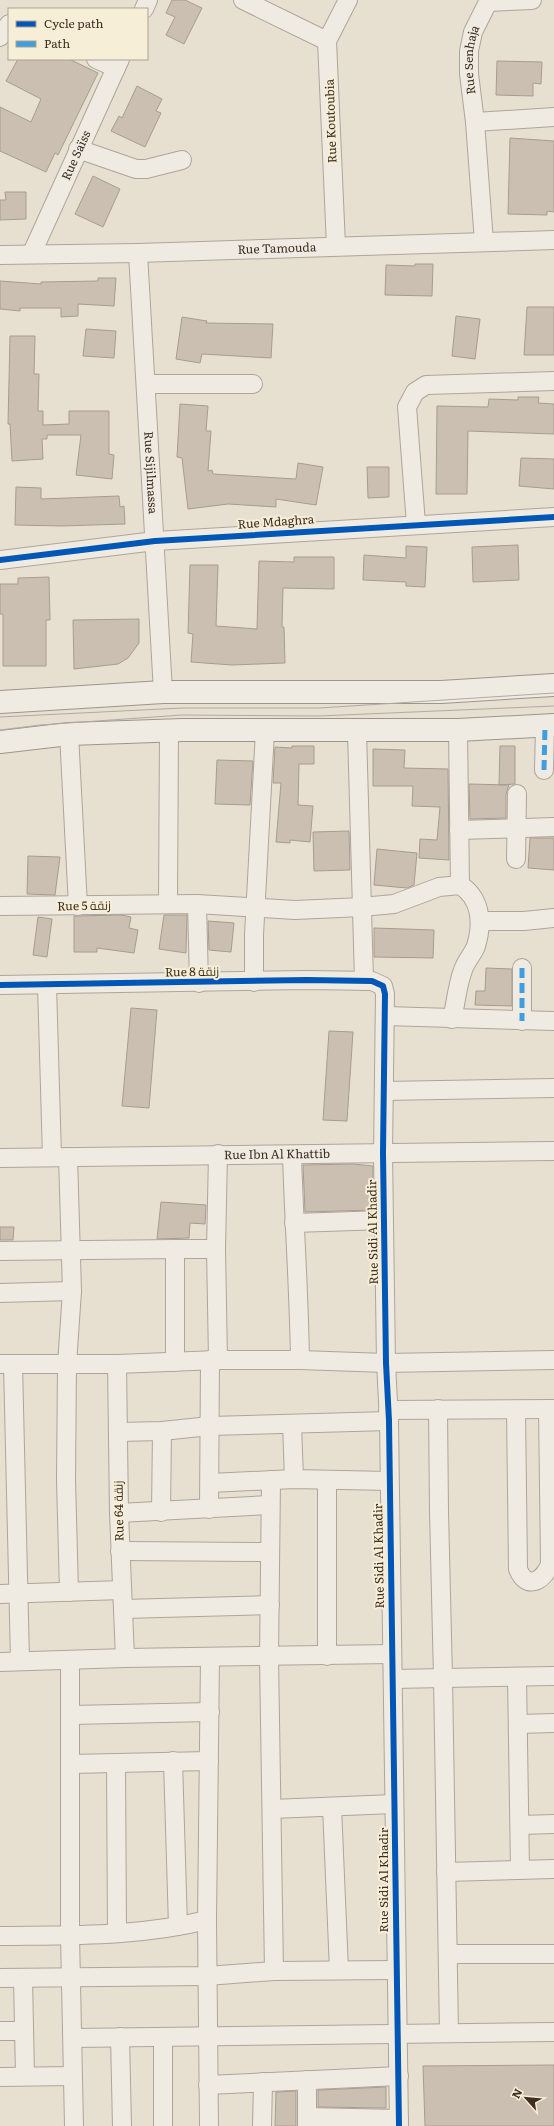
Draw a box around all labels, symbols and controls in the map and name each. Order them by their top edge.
legend [8,8,148,60]
text: Cycle path [44,14,104,32]
street label: Rue Senhaja [459,21,483,96]
text: Path [44,34,70,52]
street label: Rue Koutoubia [320,78,340,163]
street label: Rue Saïss [56,127,95,183]
street label: Rue Tamouda [237,237,317,258]
street label: Rue Sijilmassa [140,431,163,515]
street label: Rue Mdaghra [237,509,315,533]
street label: Rue 5 زنقة [57,896,111,914]
street label: Rue 8 زنقة [165,962,219,980]
street label: Rue Ibn Al Khattib [224,1144,330,1163]
street label: Rue Sidi Al Khadir [362,1179,382,1285]
street label: Rue 64 زنقة [108,1480,128,1542]
street label: Rue Sidi Al Khadir [368,1503,388,1609]
street label: Rue Sidi Al Khadir [374,1827,392,1932]
north arrow [506,2078,546,2118]
text: N [507,2085,525,2101]

